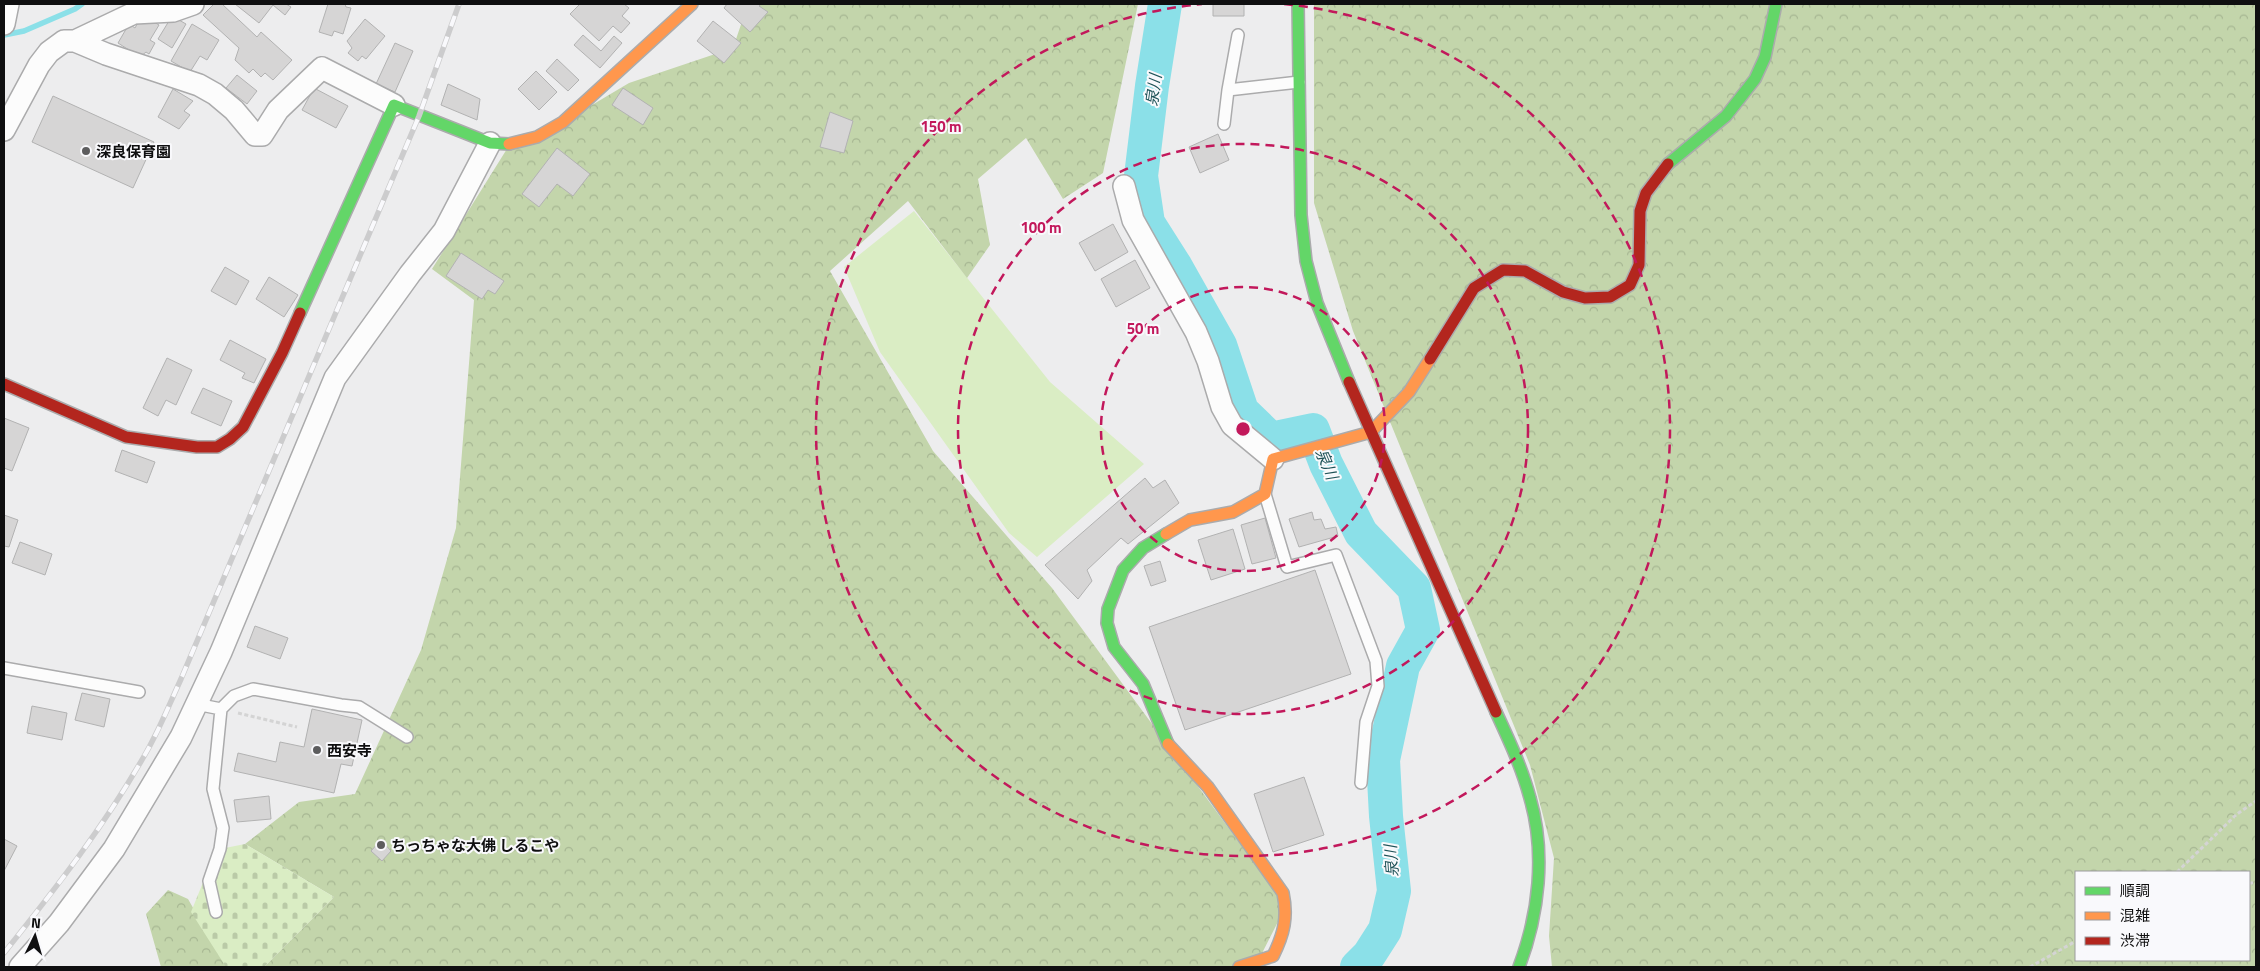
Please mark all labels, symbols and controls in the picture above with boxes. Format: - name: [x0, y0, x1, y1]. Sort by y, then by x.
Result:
- water label: 泉川: [1139, 71, 1167, 108]
- text: 150 m: [920, 115, 962, 138]
- place label: 深良保育園: [96, 140, 171, 163]
- marker: 深良保育園: [80, 145, 92, 157]
- text: 100 m: [1020, 216, 1062, 239]
- text: 50 m: [1127, 317, 1159, 340]
- centre of rings: [1234, 420, 1252, 438]
- water label: 泉川: [1310, 445, 1345, 485]
- place label: 西安寺: [327, 739, 372, 762]
- marker: 西安寺: [311, 744, 323, 756]
- place label: ちっちゃな大佛 しるこや: [391, 834, 559, 857]
- marker: ちっちゃな大佛 しるこや: [375, 839, 387, 851]
- water label: 泉川: [1378, 842, 1404, 878]
- legend: [2075, 871, 2250, 961]
- text: 順調: [2120, 879, 2150, 902]
- text: 混雑: [2120, 904, 2150, 927]
- north arrow: [10, 911, 60, 961]
- text: N: [30, 912, 42, 933]
- text: 渋滞: [2120, 929, 2150, 952]

